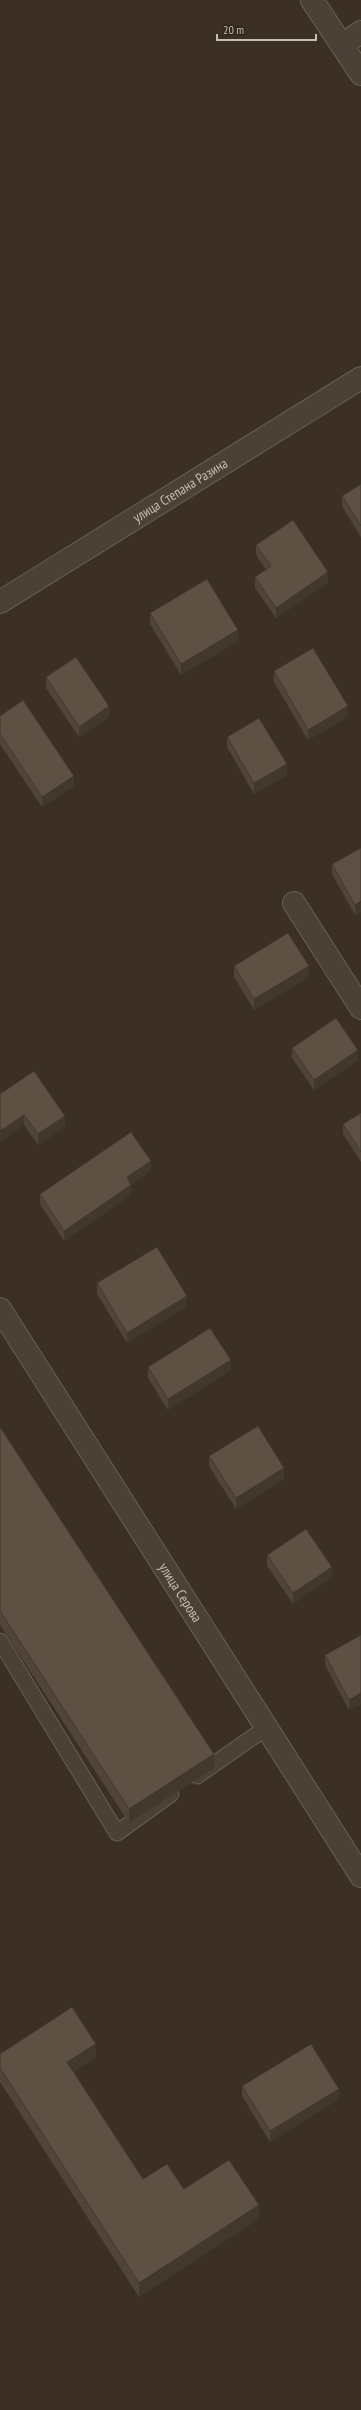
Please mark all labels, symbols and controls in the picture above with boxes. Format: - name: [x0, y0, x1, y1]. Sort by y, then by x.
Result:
- scale bar: [217, 16, 316, 42]
- text: 20 m: [223, 22, 244, 37]
- street label: улица Степана Разина: [129, 454, 231, 526]
- street label: улица Серова: [155, 1559, 206, 1626]

